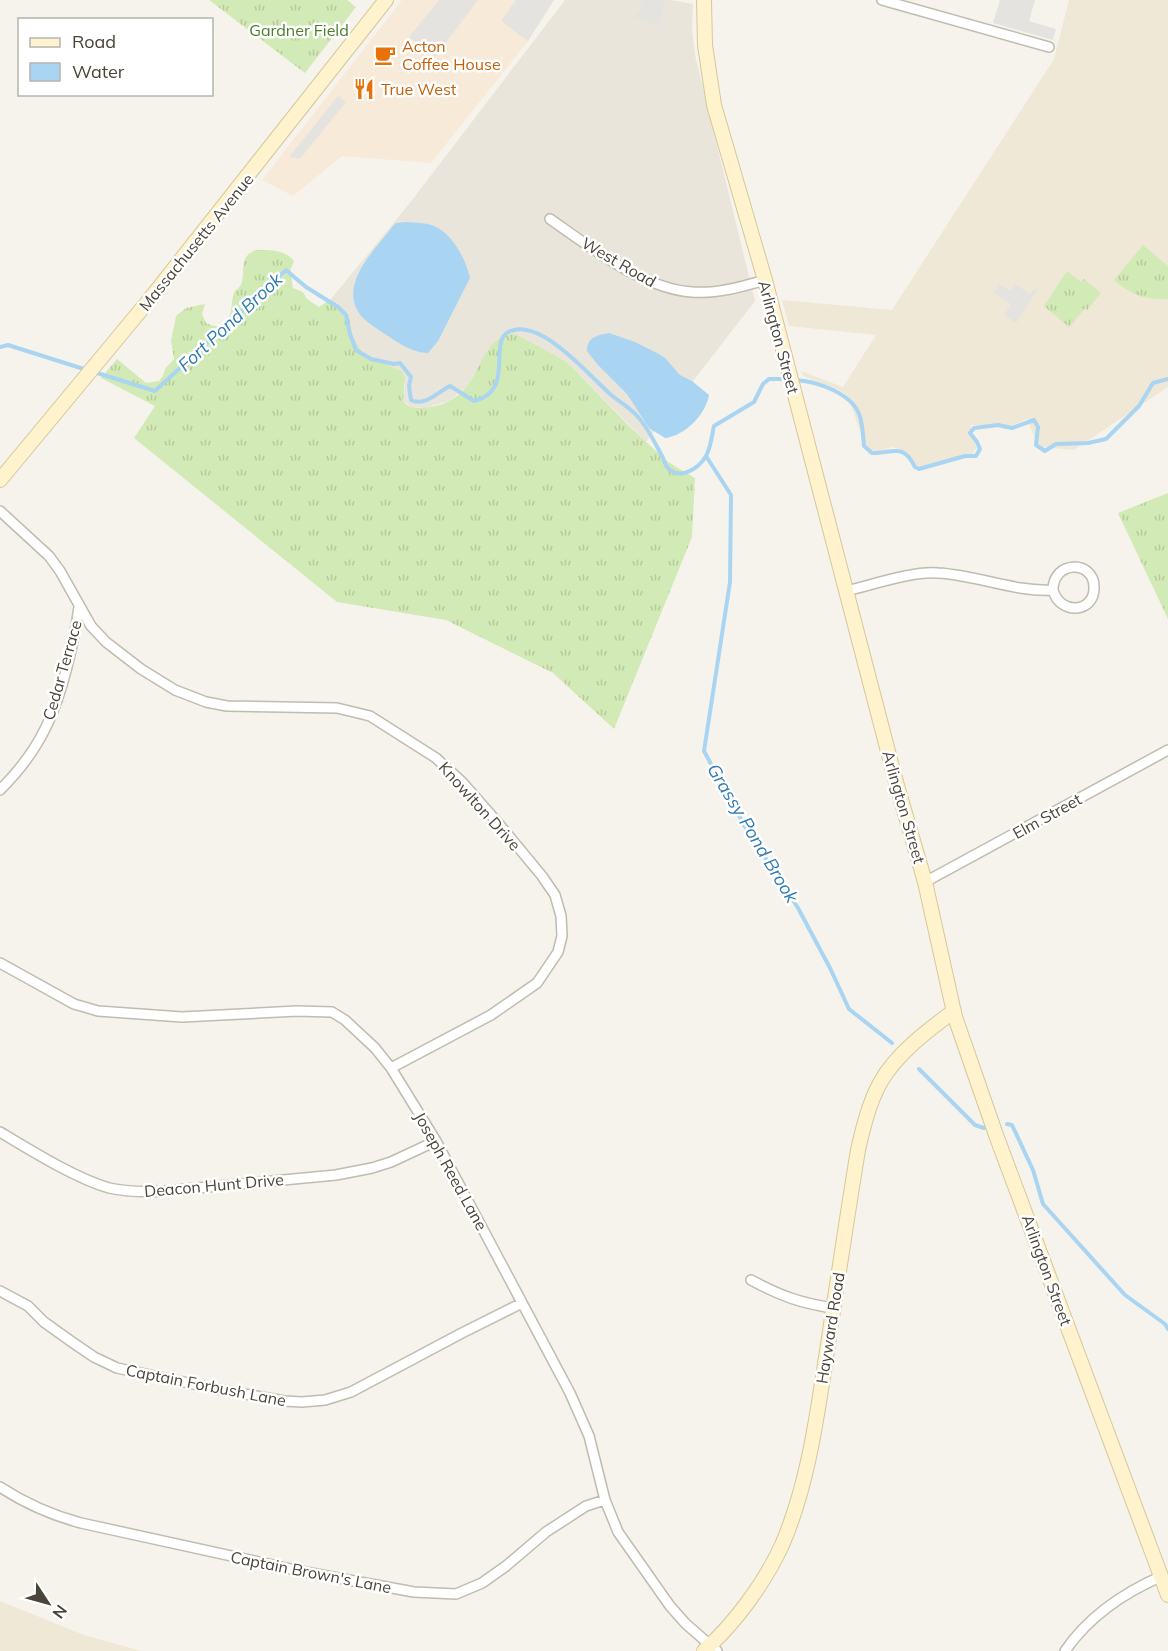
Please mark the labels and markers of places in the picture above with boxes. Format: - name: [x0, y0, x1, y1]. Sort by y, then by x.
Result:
- place label: Acton Coffee House: [402, 36, 501, 74]
- cafe icon: Acton Coffee House: [373, 43, 397, 67]
- restaurant icon: True West: [352, 77, 376, 101]
- place label: True West: [381, 79, 457, 99]

